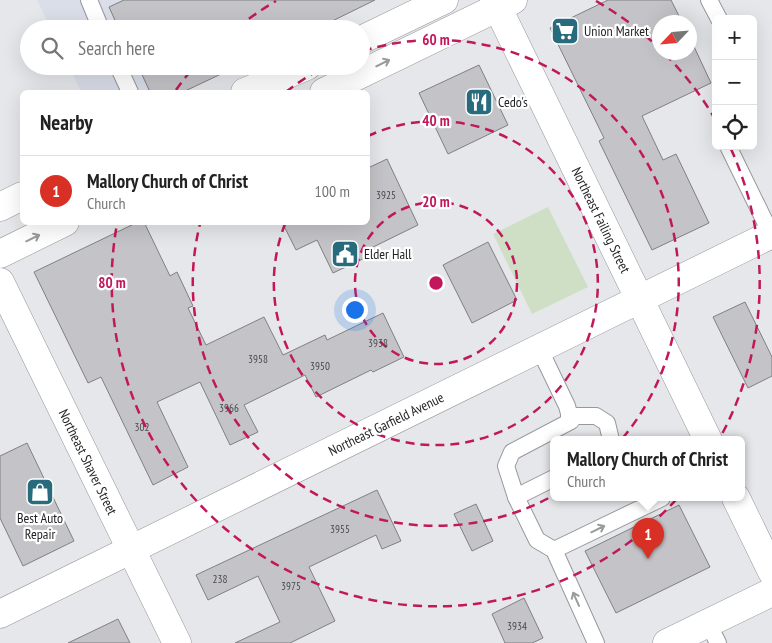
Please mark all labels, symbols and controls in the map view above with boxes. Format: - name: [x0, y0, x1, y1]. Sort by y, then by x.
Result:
- north arrow: [652, 15, 697, 60]
- map controls: [712, 15, 757, 150]
- button: +: [712, 15, 757, 60]
- supermarket icon: Union Market: [550, 16, 580, 46]
- search box: [20, 20, 370, 75]
- place label: Union Market: [584, 22, 649, 40]
- text: 60 m: [422, 30, 450, 49]
- icon: search: [38, 34, 66, 62]
- text: Search here: [78, 36, 155, 60]
- one-way arrow: [375, 57, 390, 67]
- button: −: [712, 60, 757, 105]
- restaurant icon: Cedo's: [464, 87, 494, 117]
- place label: Cedo's: [498, 93, 528, 111]
- button: locate: [712, 105, 757, 150]
- text: Nearby: [40, 109, 93, 136]
- text: 40 m: [422, 111, 450, 130]
- street label: Northeast Failing Street: [568, 164, 634, 276]
- text: Mallory Church of Christ: [87, 169, 248, 193]
- text: 1: [52, 181, 60, 201]
- text: 100 m: [315, 181, 350, 201]
- house number: 3925: [376, 188, 396, 202]
- text: 20 m: [422, 192, 450, 211]
- text: Church: [87, 193, 125, 213]
- one-way arrow: [25, 233, 40, 243]
- public building icon: Elder Hall: [330, 239, 360, 269]
- place label: Elder Hall: [364, 245, 412, 263]
- text: 80 m: [98, 273, 126, 292]
- centre of rings: [427, 274, 445, 292]
- your location: [342, 297, 368, 323]
- house number: 3938: [368, 336, 388, 350]
- house number: 3958: [248, 352, 268, 366]
- house number: 3950: [310, 359, 330, 373]
- street label: Northeast Garfield Avenue: [325, 388, 447, 460]
- house number: 3966: [219, 401, 239, 415]
- street label: Northeast Shaver Street: [55, 406, 121, 518]
- house number: 302: [135, 420, 149, 434]
- popup: [550, 436, 745, 501]
- text: Mallory Church of Christ: [567, 447, 728, 471]
- text: Church: [567, 471, 605, 491]
- shop icon: Best Auto Repair: [25, 477, 55, 507]
- place label: Best Auto Repair: [17, 509, 63, 543]
- pin: 1: [632, 518, 664, 559]
- house number: 3955: [330, 522, 350, 536]
- one-way arrow: [590, 524, 605, 533]
- house number: 238: [213, 572, 227, 586]
- house number: 3975: [281, 579, 301, 593]
- one-way arrow: [570, 592, 580, 607]
- house number: 3934: [507, 619, 527, 633]

